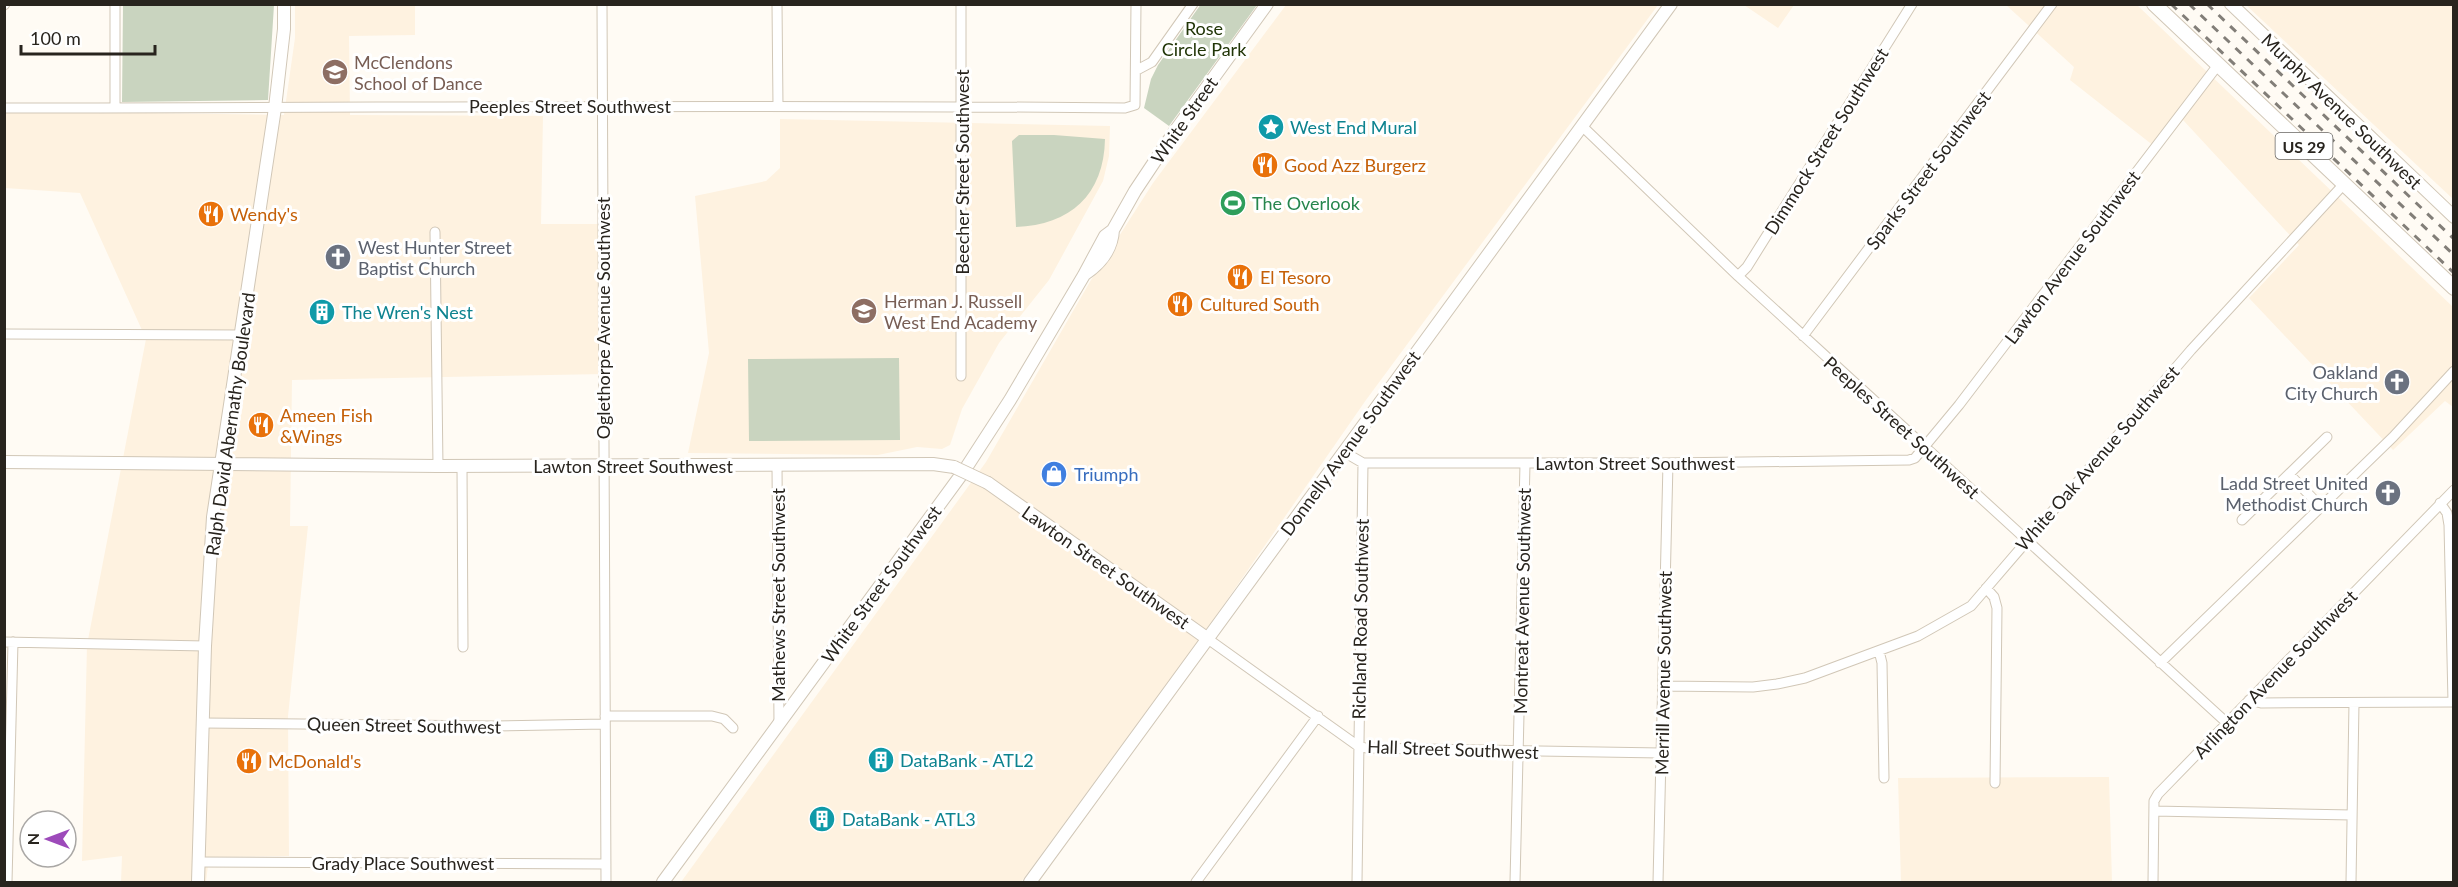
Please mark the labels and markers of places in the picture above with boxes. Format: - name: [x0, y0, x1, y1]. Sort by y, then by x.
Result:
- place label: McClendons School of Dance: [354, 51, 483, 94]
- school or university icon: McClendons School of Dance: [320, 57, 350, 87]
- place icon: West End Mural: [1256, 112, 1286, 142]
- place label: West End Mural: [1290, 116, 1417, 138]
- restaurant icon: Good Azz Burgerz: [1250, 150, 1280, 180]
- place label: Good Azz Burgerz: [1284, 154, 1426, 176]
- sports icon: The Overlook: [1218, 188, 1248, 218]
- place label: The Overlook: [1252, 192, 1361, 214]
- restaurant icon: Wendy's: [196, 199, 226, 229]
- place label: Wendy's: [230, 203, 298, 225]
- place label: West Hunter Street Baptist Church: [358, 236, 512, 279]
- church icon: West Hunter Street Baptist Church: [323, 242, 353, 272]
- restaurant icon: El Tesoro: [1225, 262, 1255, 292]
- place label: El Tesoro: [1260, 266, 1331, 288]
- restaurant icon: Cultured South: [1165, 289, 1195, 319]
- place label: Herman J. Russell West End Academy: [884, 290, 1038, 333]
- place label: Cultured South: [1200, 293, 1319, 315]
- school or university icon: Herman J. Russell West End Academy: [849, 296, 879, 326]
- building icon: The Wren's Nest: [307, 297, 337, 327]
- place label: The Wren's Nest: [342, 301, 473, 323]
- place label: Oakland City Church: [2285, 361, 2378, 404]
- church icon: Oakland City Church: [2382, 367, 2412, 397]
- place label: Ameen Fish &Wings: [280, 404, 373, 447]
- restaurant icon: Ameen Fish &Wings: [246, 410, 276, 440]
- shop icon: Triumph: [1039, 459, 1069, 489]
- place label: Triumph: [1074, 463, 1139, 485]
- place label: Ladd Street United Methodist Church: [2220, 472, 2368, 515]
- church icon: Ladd Street United Methodist Church: [2373, 478, 2403, 508]
- building icon: DataBank - ATL2: [866, 745, 896, 775]
- restaurant icon: McDonald's: [234, 746, 264, 776]
- place label: DataBank - ATL2: [900, 749, 1034, 771]
- place label: McDonald's: [268, 750, 362, 772]
- building icon: DataBank - ATL3: [807, 804, 837, 834]
- place label: DataBank - ATL3: [842, 808, 976, 830]

